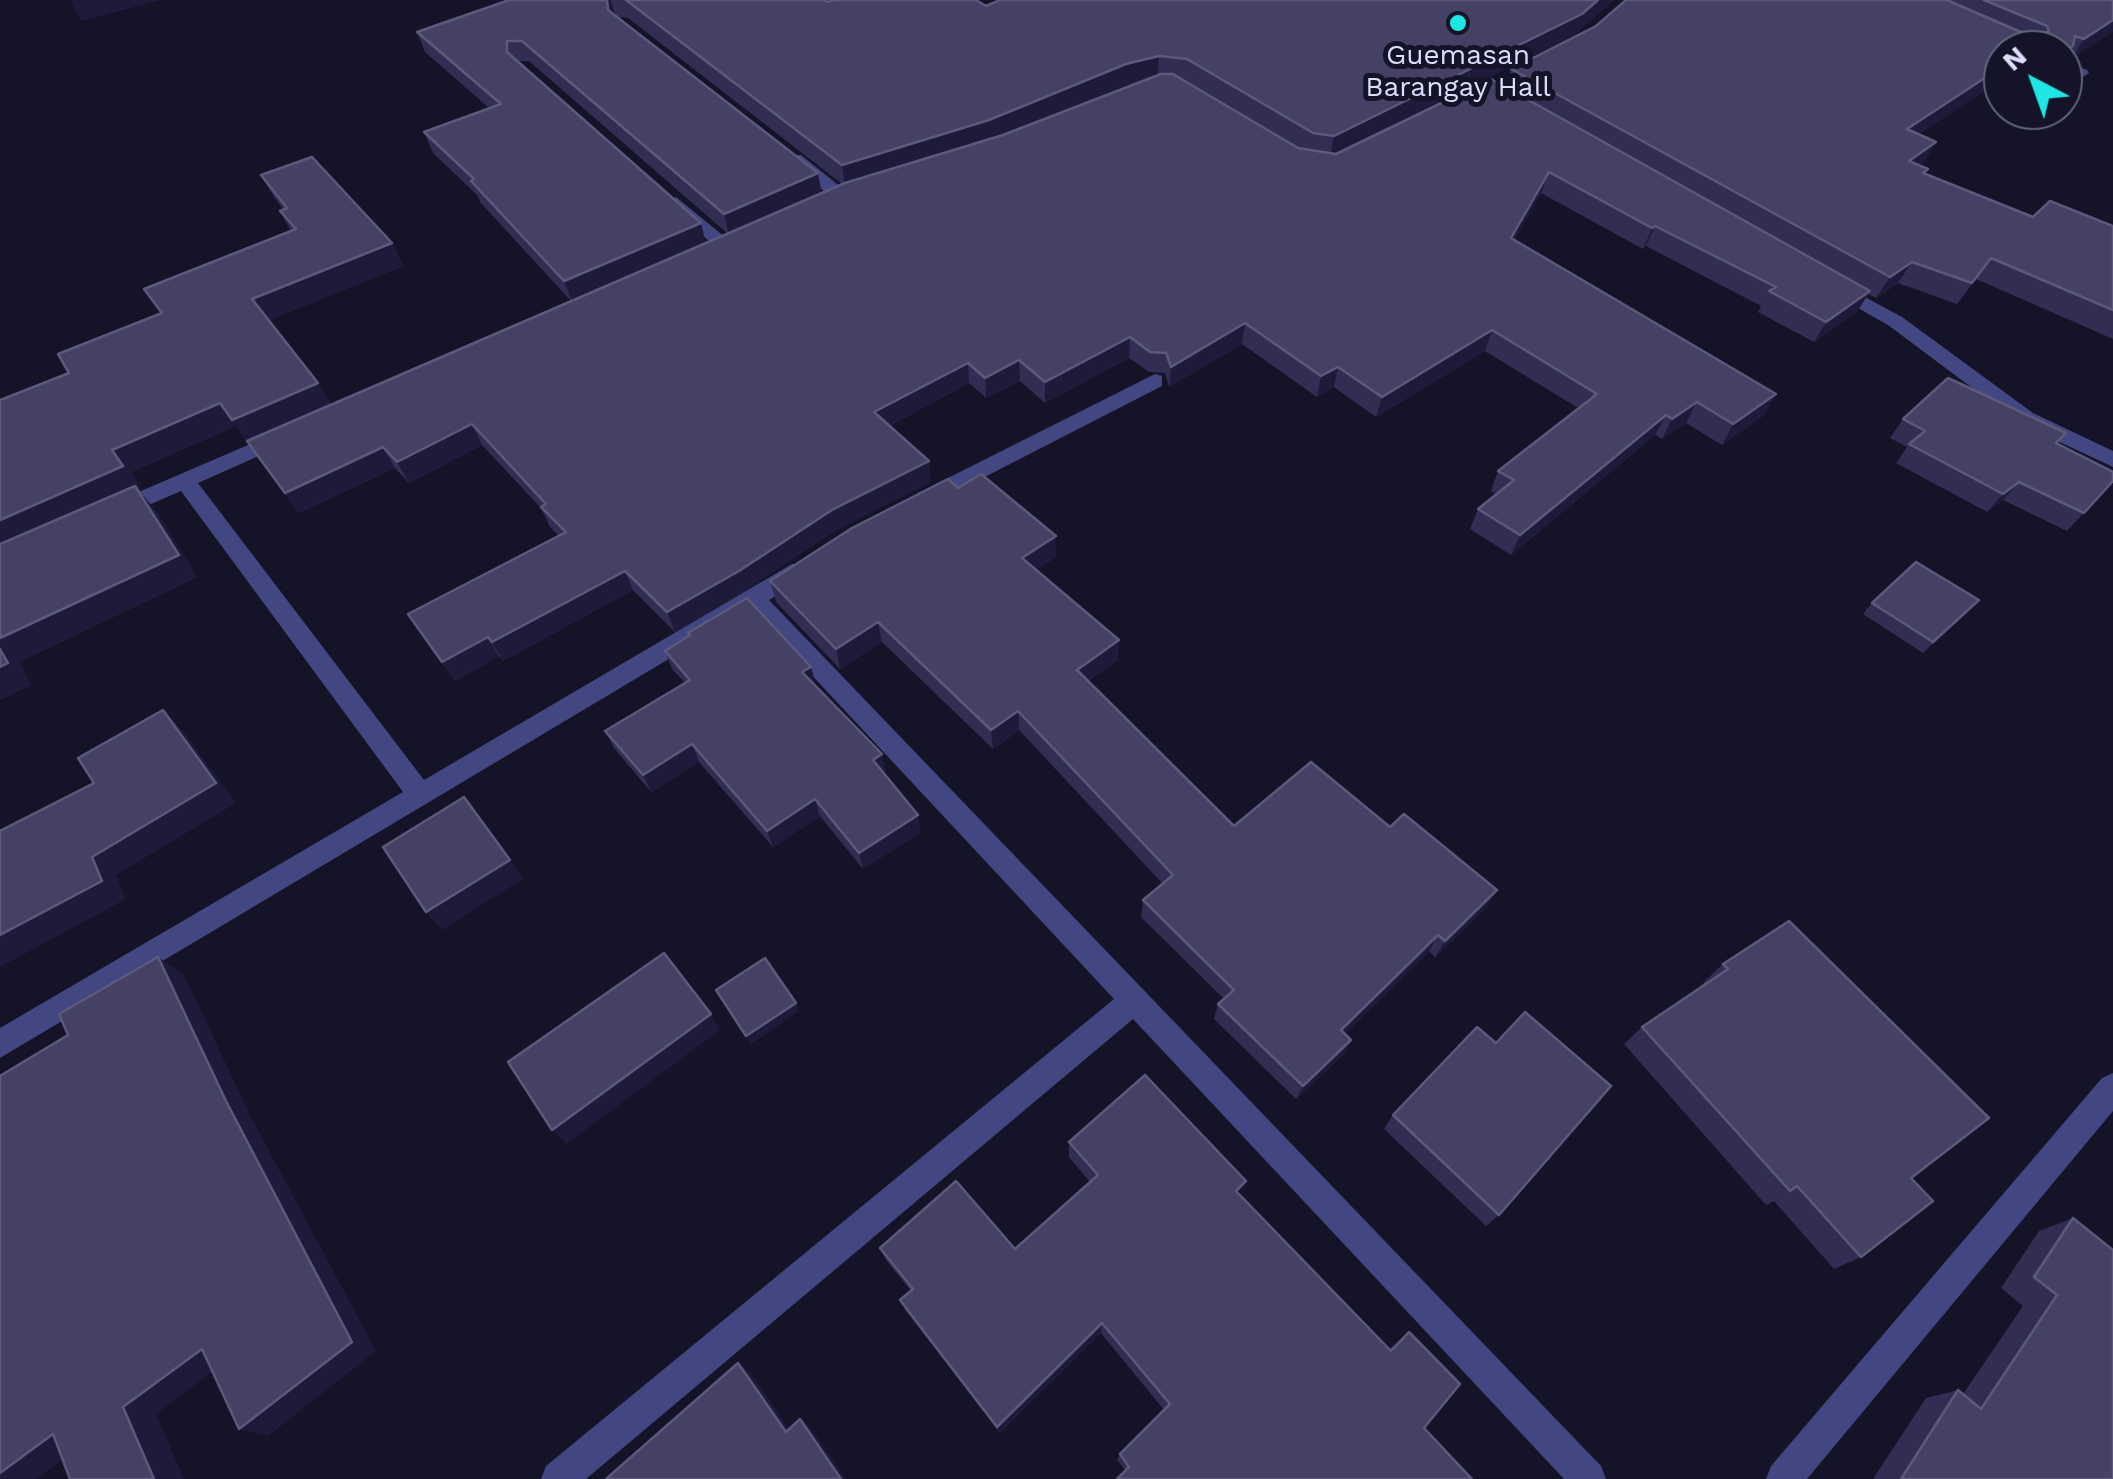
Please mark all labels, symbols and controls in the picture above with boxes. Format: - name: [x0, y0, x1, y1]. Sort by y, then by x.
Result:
- marker: Guemasan Barangay Hall: [1447, 12, 1469, 34]
- north arrow: [1983, 30, 2083, 130]
- place label: Guemasan Barangay Hall: [1365, 39, 1551, 105]
- text: N: [1996, 39, 2033, 78]

